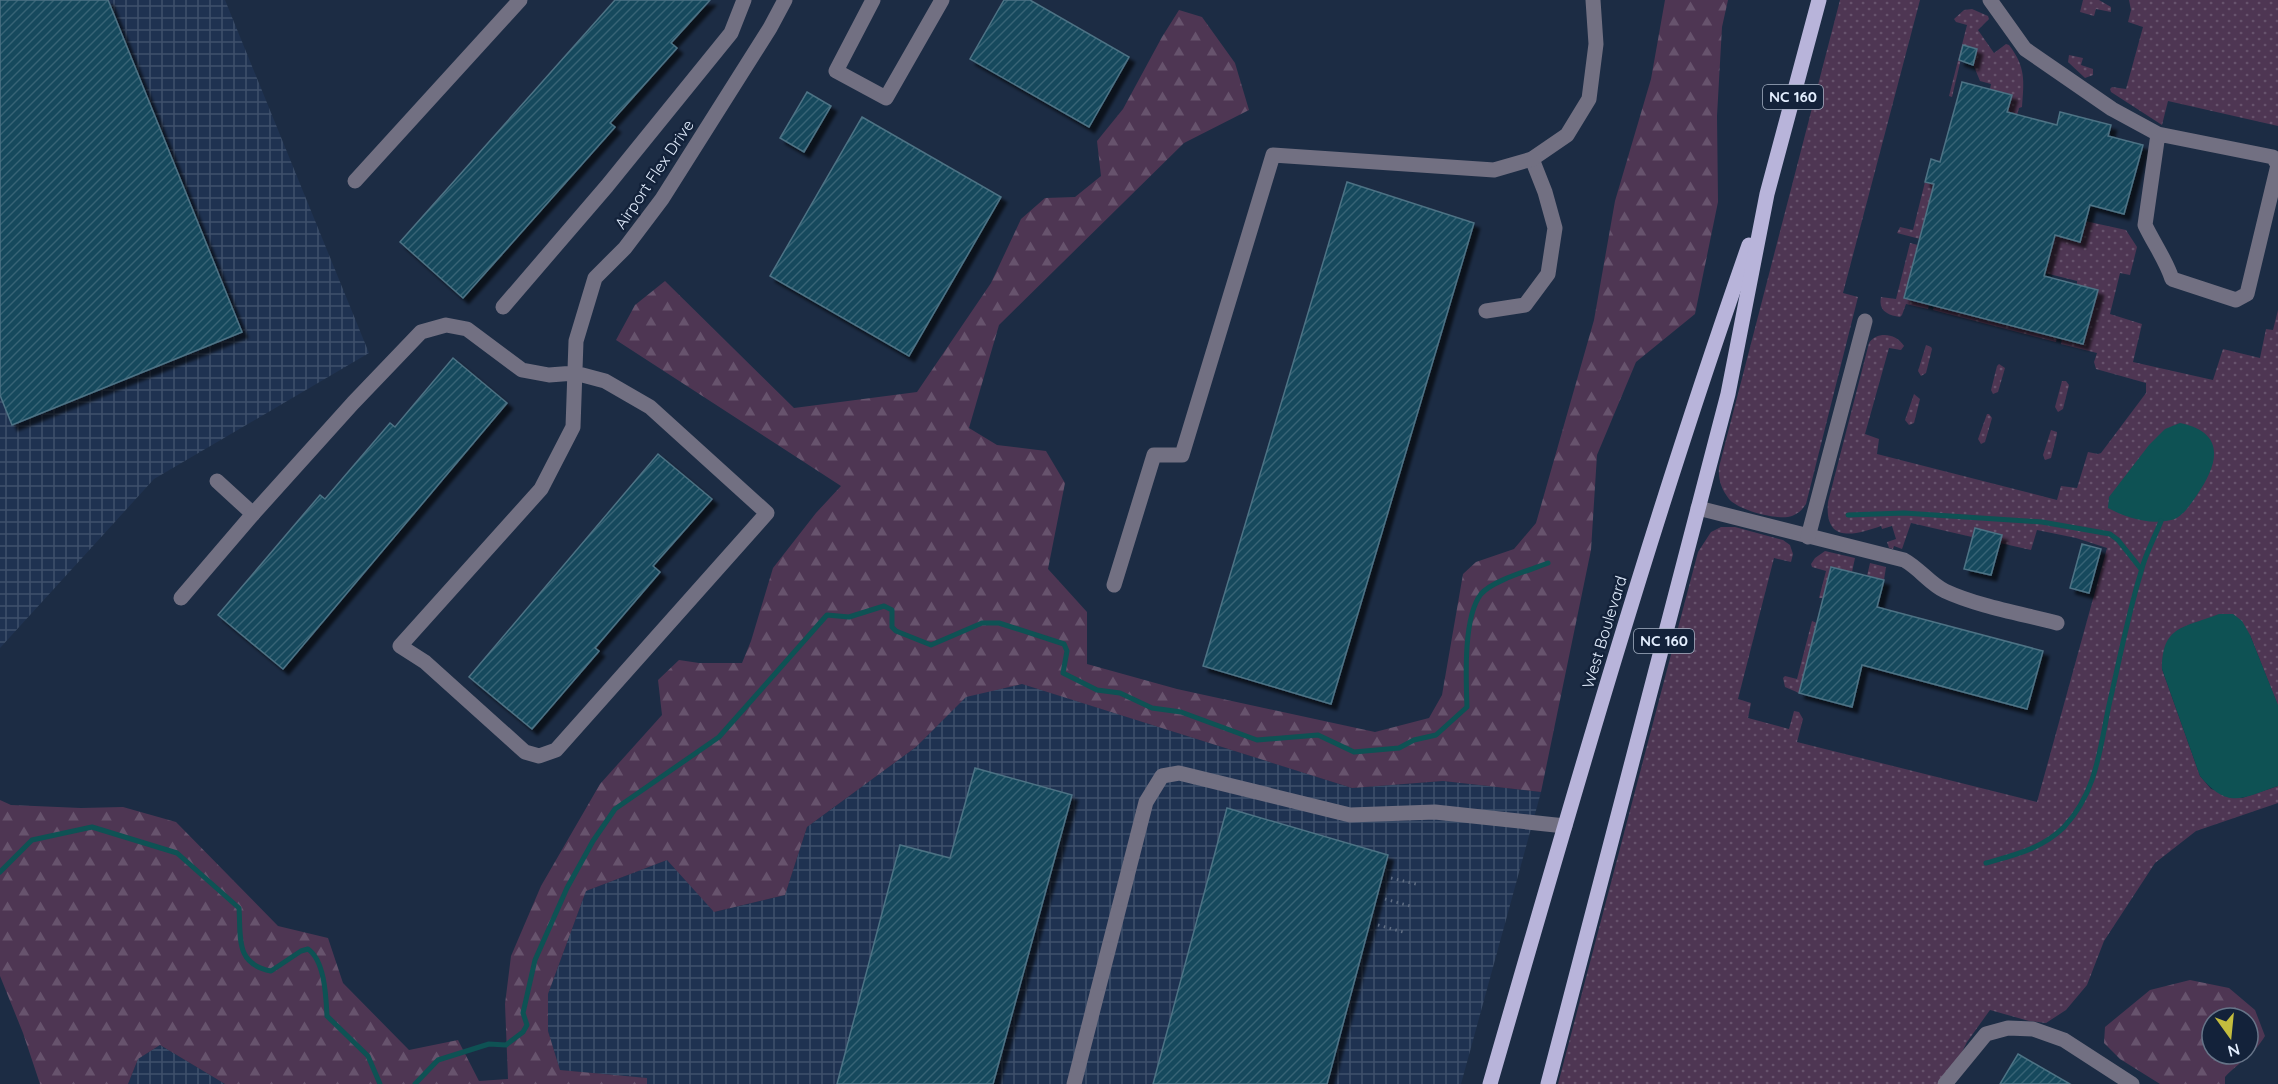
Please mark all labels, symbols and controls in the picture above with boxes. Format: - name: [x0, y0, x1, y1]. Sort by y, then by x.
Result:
- road number: NC 160: [1763, 85, 1823, 109]
- street label: Airport Flex Drive: [610, 116, 698, 232]
- street label: West Boulevard: [1577, 573, 1631, 691]
- road number: NC 160: [1634, 629, 1694, 653]
- north arrow: [2200, 1006, 2260, 1066]
- text: N: [2226, 1039, 2242, 1062]

